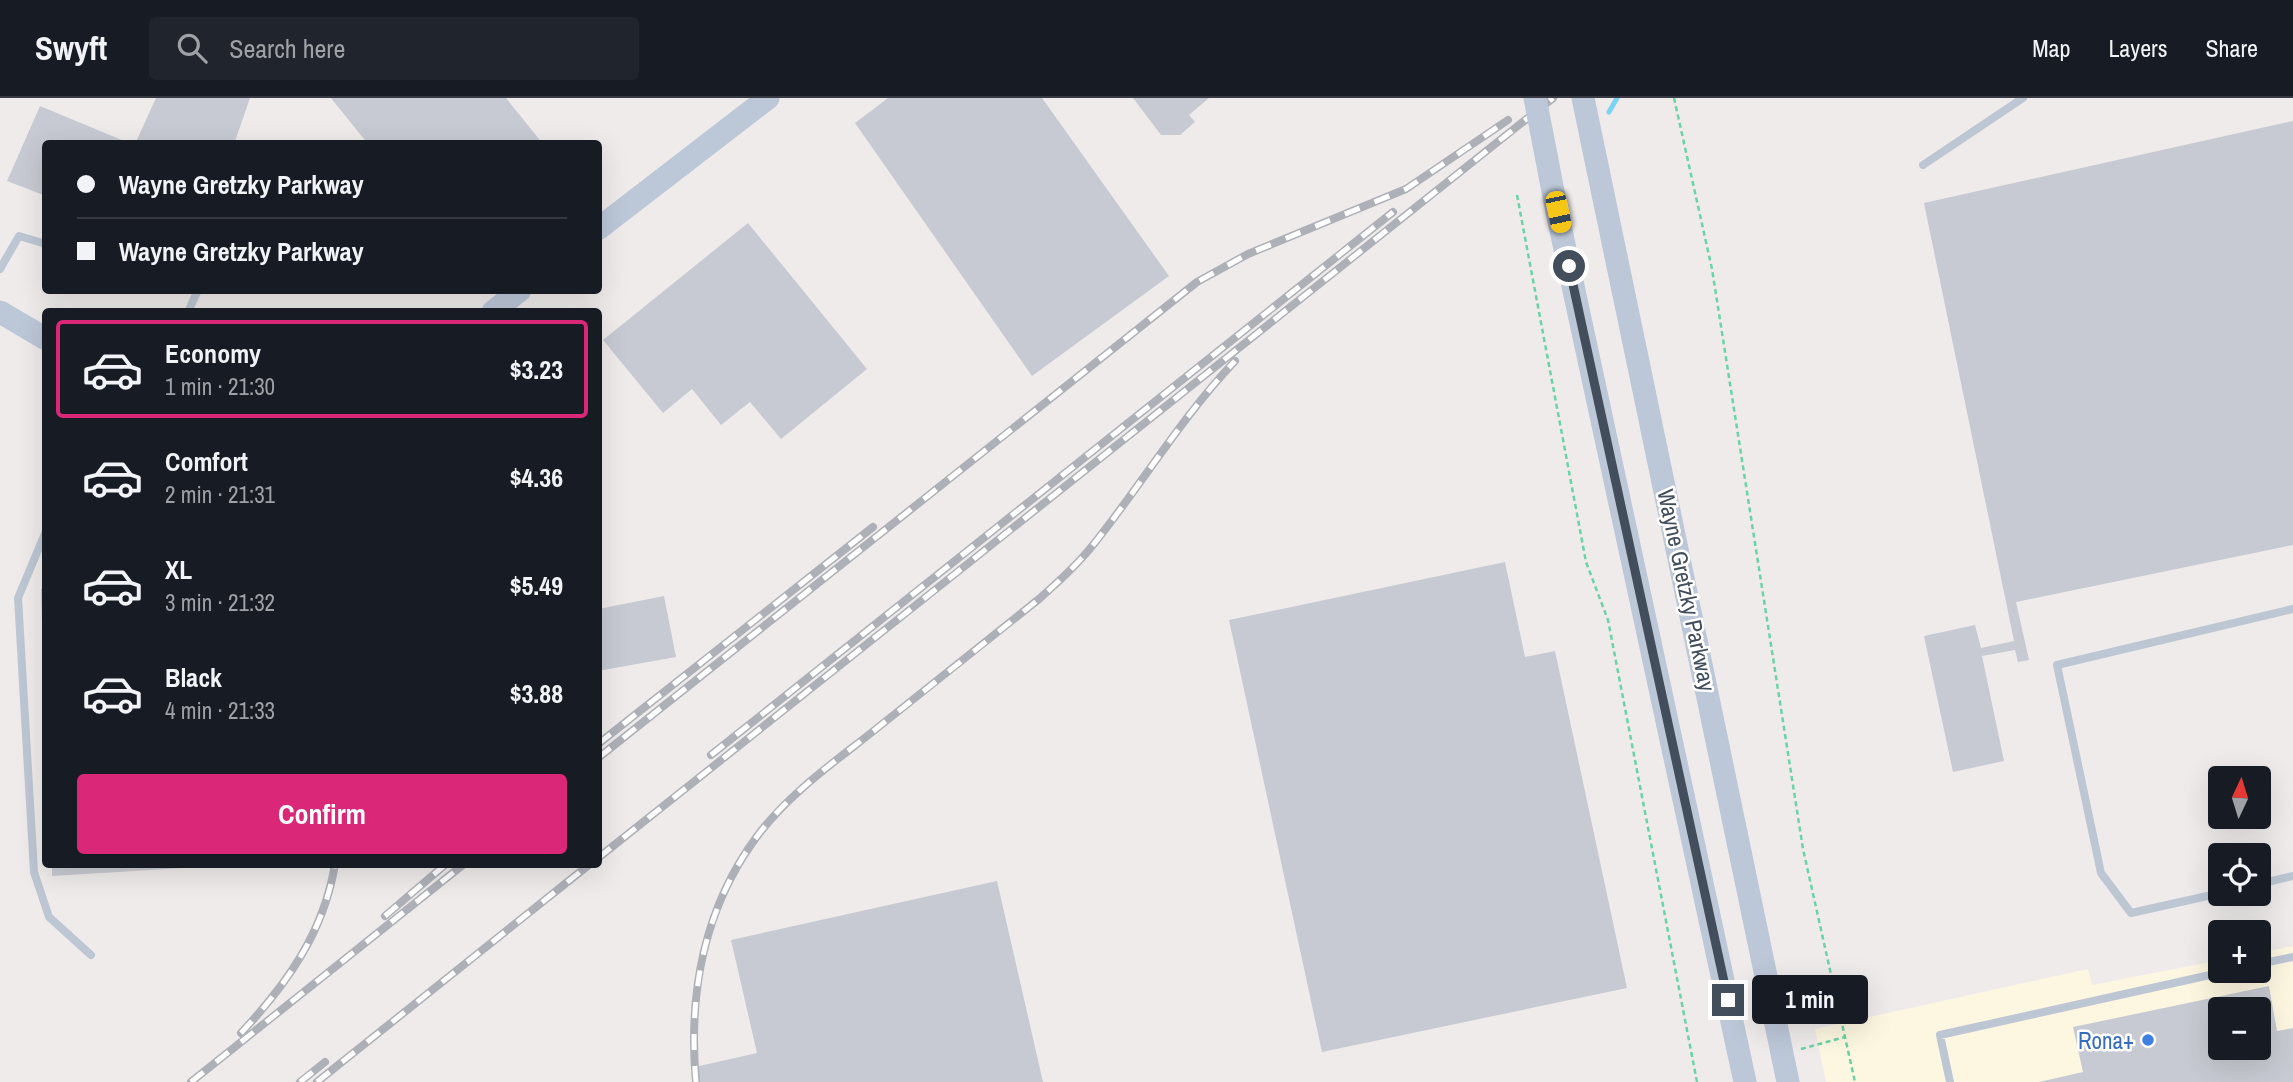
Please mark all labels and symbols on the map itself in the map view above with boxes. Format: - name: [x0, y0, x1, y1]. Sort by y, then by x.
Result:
- car: [1544, 189, 1573, 235]
- route start: [1553, 250, 1585, 282]
- street label: Wayne Gretzky Parkway: [1650, 486, 1724, 694]
- north arrow: [2208, 766, 2272, 830]
- callout: 1 min: [1752, 976, 1868, 1024]
- route end: [1712, 984, 1744, 1016]
- place label: Rona+: [2078, 1025, 2134, 1056]
- marker: Rona+: [2140, 1032, 2156, 1048]

